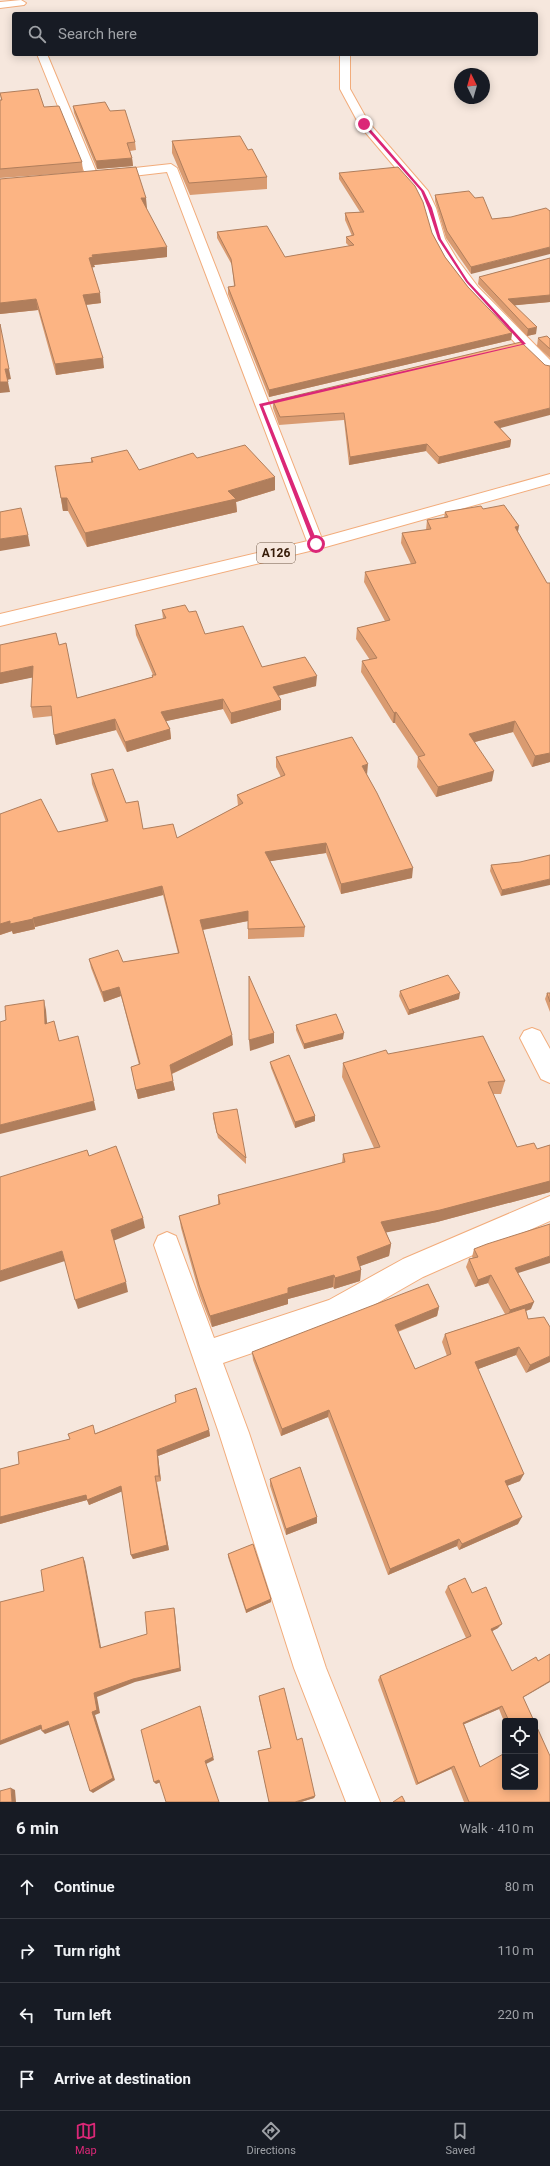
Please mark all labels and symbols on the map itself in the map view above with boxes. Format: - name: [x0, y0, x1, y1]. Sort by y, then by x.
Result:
- north arrow: [454, 68, 490, 104]
- route end: [355, 115, 373, 133]
- route start: [307, 535, 325, 553]
- road number: A126: [257, 543, 295, 563]

